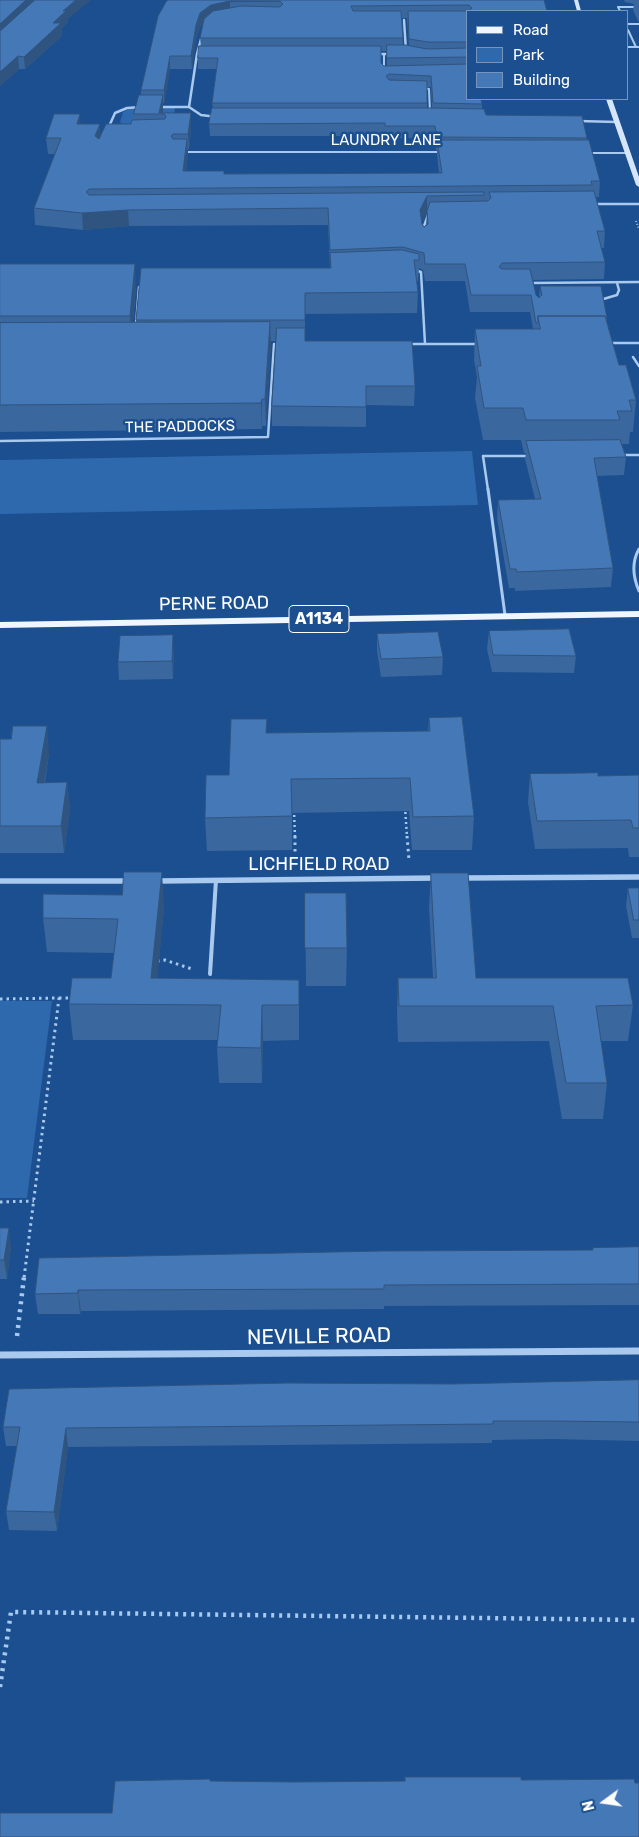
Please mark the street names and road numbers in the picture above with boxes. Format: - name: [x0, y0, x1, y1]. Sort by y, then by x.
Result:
- street label: LAUNDRY LANE: [331, 132, 441, 150]
- street label: THE PADDOCKS: [125, 417, 235, 437]
- street label: PERNE ROAD: [159, 592, 269, 616]
- road number: A1134: [289, 606, 349, 632]
- street label: LICHFIELD ROAD: [248, 854, 390, 876]
- street label: NEVILLE ROAD: [247, 1323, 391, 1351]

